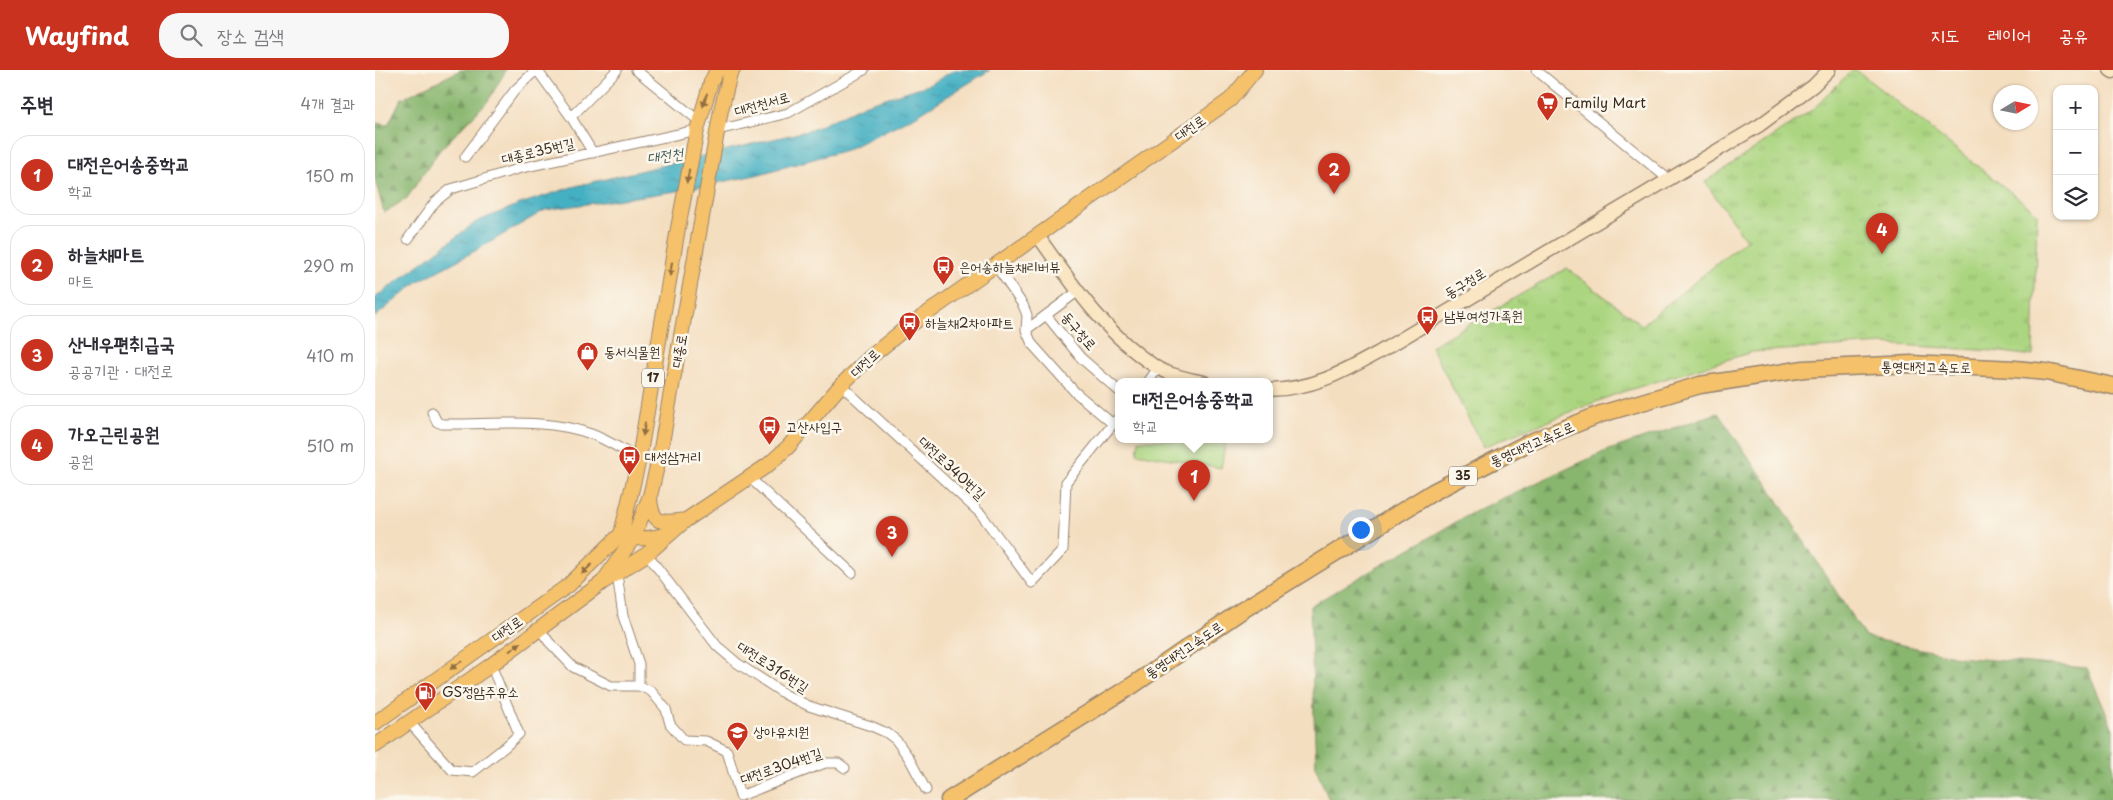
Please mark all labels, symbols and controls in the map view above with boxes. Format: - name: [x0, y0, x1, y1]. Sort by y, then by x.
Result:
- search box: [159, 13, 509, 58]
- text: Wayfind: [25, 17, 129, 53]
- icon: search: [177, 21, 205, 49]
- text: 장소 검색: [217, 21, 284, 49]
- text: 지도: [1931, 21, 1960, 48]
- text: 레이어: [1988, 21, 2031, 48]
- text: 공유: [2059, 21, 2088, 48]
- north arrow: [1993, 85, 2038, 130]
- map controls: [2053, 85, 2098, 220]
- button: +: [2053, 85, 2098, 130]
- street label: 대전천서로: [732, 86, 792, 121]
- text: 주변: [20, 87, 54, 119]
- text: 4개 결과: [301, 91, 355, 115]
- supermarket icon: Family Mart: [1536, 91, 1560, 122]
- one-way arrow: [701, 92, 709, 107]
- place label: Family Mart: [1564, 92, 1646, 113]
- street label: 대전로: [1170, 109, 1210, 146]
- button: −: [2053, 130, 2098, 175]
- street label: 대종로35번길: [499, 132, 577, 169]
- water label: 대전천: [645, 140, 686, 168]
- text: 대전은어송중학교: [68, 149, 190, 177]
- pin: 2: [1318, 153, 1350, 194]
- text: 1: [33, 163, 41, 187]
- text: 150 m: [306, 163, 354, 187]
- one-way arrow: [684, 168, 692, 184]
- button: layers: [2053, 175, 2098, 220]
- text: 학교: [68, 178, 94, 202]
- pin: 4: [1866, 213, 1898, 254]
- text: 하늘채마트: [68, 239, 144, 267]
- text: 2: [31, 253, 43, 277]
- text: 290 m: [303, 253, 354, 277]
- bus stop icon: 은어송하늘채리버뷰: [931, 255, 955, 286]
- place label: 은어송하늘채리버뷰: [959, 256, 1060, 277]
- one-way arrow: [666, 261, 674, 277]
- street label: 동구청로: [1440, 262, 1489, 303]
- text: 마트: [68, 268, 94, 292]
- bus stop icon: 남부여성가족원: [1416, 304, 1440, 335]
- place label: 남부여성가족원: [1444, 305, 1523, 326]
- street label: 동구청로: [1057, 307, 1102, 355]
- bus stop icon: 하늘채2차아파트: [897, 311, 921, 342]
- place label: 하늘채2차아파트: [925, 312, 1014, 333]
- text: 산내우편취급국: [68, 329, 175, 357]
- street label: 대종로: [665, 332, 692, 369]
- shop icon: 동서식물원: [576, 340, 600, 371]
- place label: 동서식물원: [604, 341, 660, 362]
- text: 3: [32, 343, 42, 367]
- text: 410 m: [306, 343, 354, 367]
- street label: 대전로: [845, 343, 884, 382]
- street label: 통영대전고속도로: [1881, 355, 1971, 378]
- text: 공공기관 · 대전로: [68, 358, 173, 382]
- road number: 17: [642, 368, 664, 388]
- popup: [1115, 378, 1273, 443]
- text: 대전은어송중학교: [1133, 384, 1255, 412]
- text: 학교: [1133, 413, 1159, 437]
- bus stop icon: 고산사입구: [758, 415, 782, 446]
- place label: 고산사입구: [786, 416, 842, 437]
- street label: 통영대전고속도로: [1486, 416, 1577, 471]
- text: 가오근린공원: [68, 419, 160, 447]
- one-way arrow: [640, 422, 648, 438]
- street label: 대전로340번길: [914, 431, 991, 505]
- text: 4: [32, 433, 42, 457]
- text: 510 m: [306, 433, 354, 457]
- bus stop icon: 대성삼거리: [617, 445, 641, 476]
- place label: 대성삼거리: [645, 446, 701, 467]
- text: 공원: [68, 448, 94, 472]
- pin: 1: [1178, 460, 1210, 501]
- road number: 35: [1449, 466, 1477, 486]
- pin: 3: [876, 516, 908, 557]
- your location: [1348, 517, 1374, 543]
- one-way arrow: [581, 563, 593, 575]
- street label: 대전로: [487, 610, 527, 647]
- street label: 통영대전고속도로: [1140, 616, 1227, 683]
- street label: 대전로316번길: [733, 636, 814, 698]
- one-way arrow: [508, 642, 522, 652]
- one-way arrow: [449, 660, 463, 670]
- fuel station icon: GS정암주유소: [414, 680, 438, 711]
- place label: GS정암주유소: [442, 681, 519, 702]
- school or university icon: 상아유치원: [725, 720, 749, 751]
- place label: 상아유치원: [753, 721, 809, 742]
- street label: 대전로304번길: [737, 742, 825, 789]

